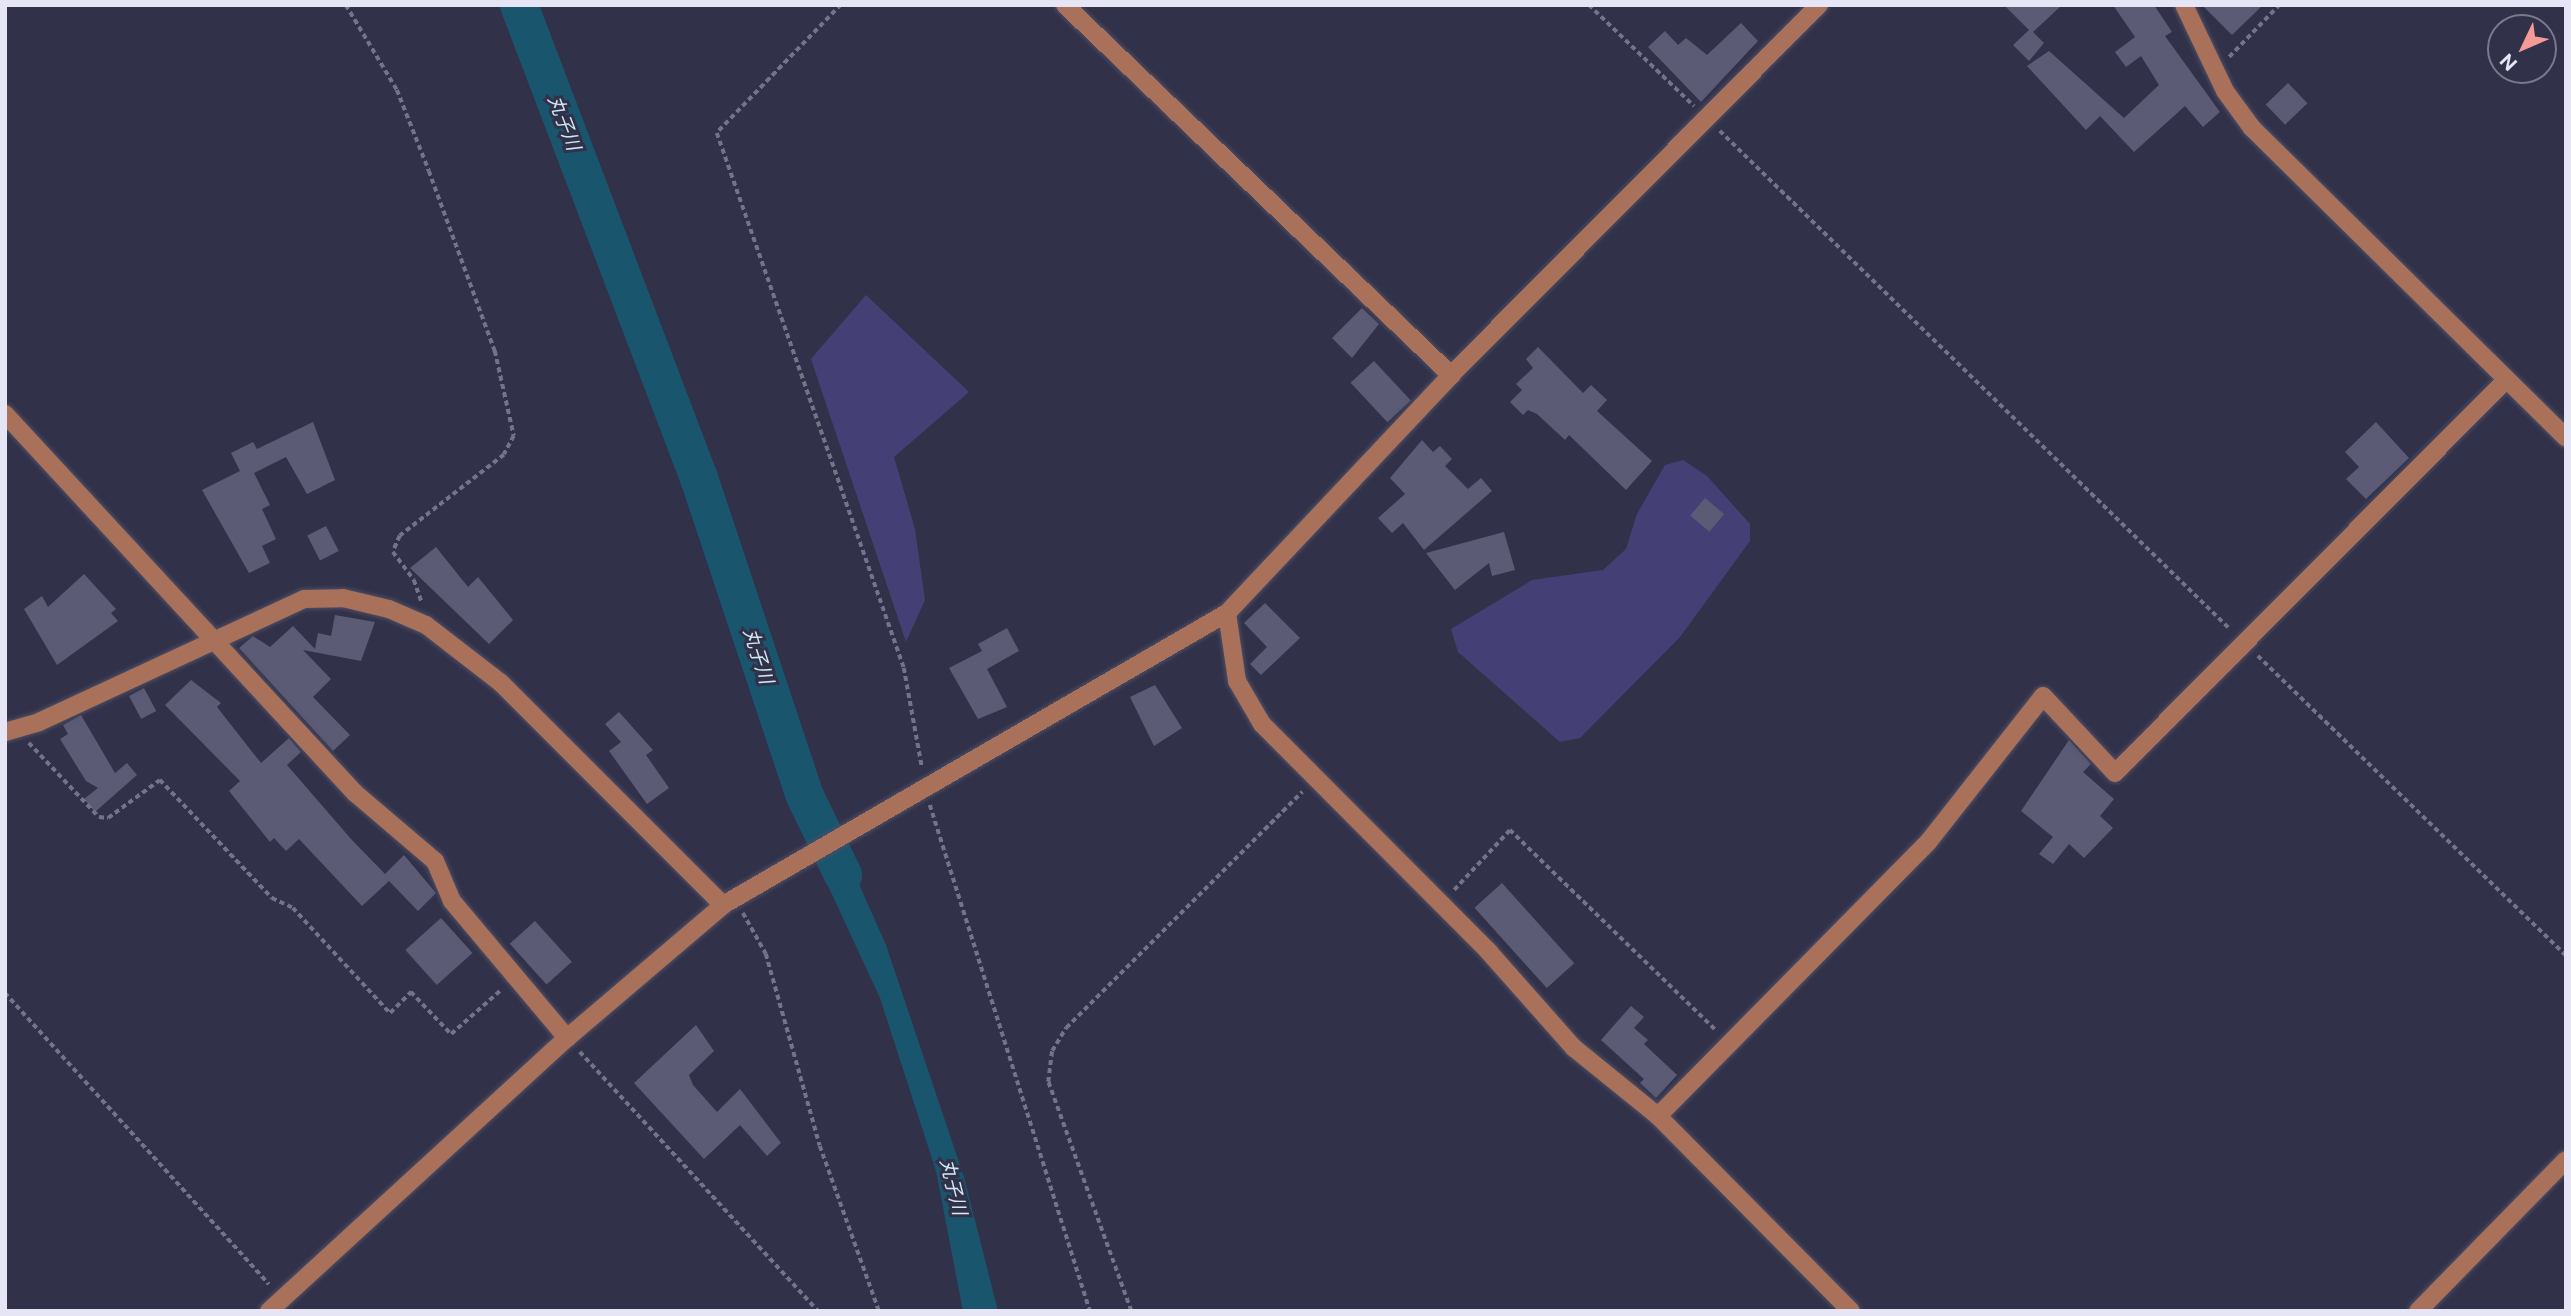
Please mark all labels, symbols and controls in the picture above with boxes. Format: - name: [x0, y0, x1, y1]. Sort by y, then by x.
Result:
- north arrow: [2487, 14, 2557, 84]
- text: N: [2495, 49, 2521, 75]
- water label: 丸子川: [543, 92, 585, 154]
- water label: 丸子川: [738, 625, 778, 687]
- water label: 丸子川: [935, 1157, 971, 1217]

